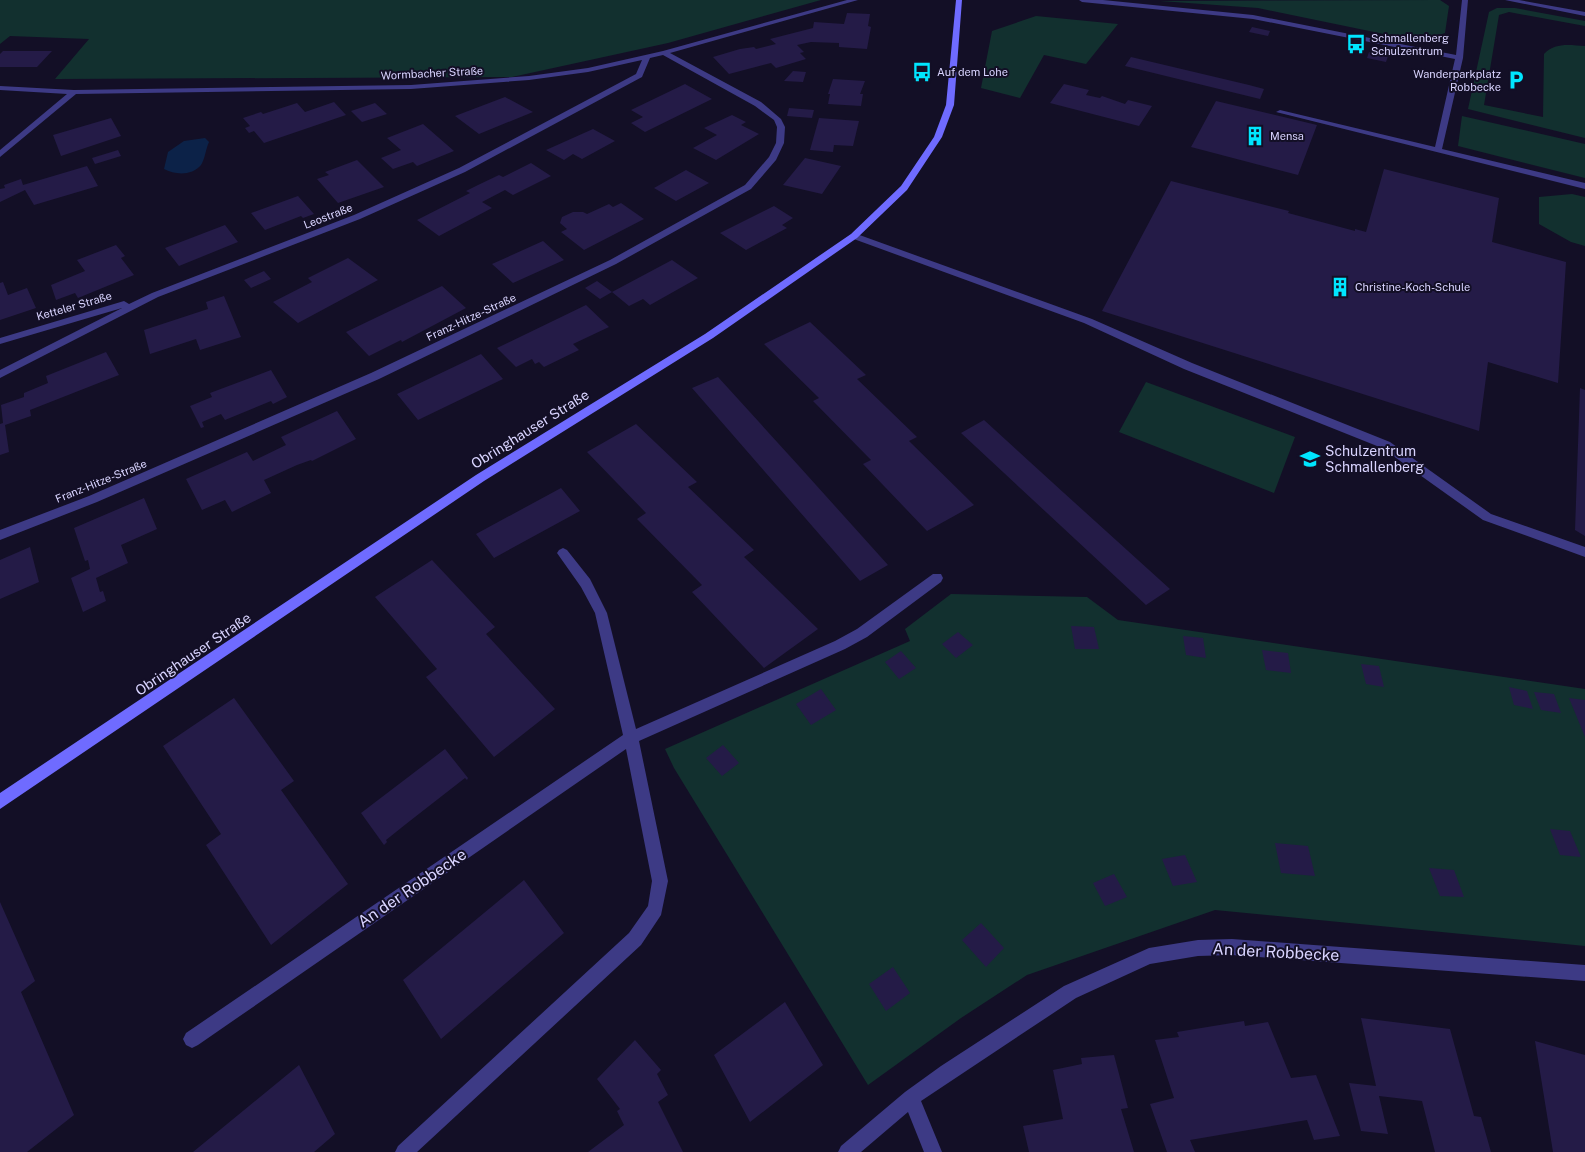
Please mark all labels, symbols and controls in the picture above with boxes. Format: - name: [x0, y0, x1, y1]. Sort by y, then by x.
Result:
- place label: Schmallenberg Schulzentrum: [1371, 32, 1449, 57]
- bus stop icon: Schmallenberg Schulzentrum: [1345, 33, 1367, 55]
- bus stop icon: Auf dem Lohe: [911, 61, 933, 83]
- street label: Wormbacher Straße: [381, 64, 483, 82]
- place label: Auf dem Lohe: [937, 66, 1008, 78]
- place label: Wanderparkplatz Robbecke: [1413, 68, 1501, 93]
- parking icon: Wanderparkplatz Robbecke: [1505, 69, 1527, 91]
- building icon: Mensa: [1244, 125, 1266, 147]
- place label: Mensa: [1270, 130, 1304, 142]
- street label: Leostraße: [302, 201, 354, 231]
- building icon: Christine-Koch-Schule: [1329, 276, 1351, 298]
- place label: Christine-Koch-Schule: [1355, 281, 1470, 293]
- street label: Ketteler Straße: [35, 290, 113, 322]
- street label: Franz-Hitze-Straße: [424, 291, 518, 343]
- street label: Obringhauser Straße: [468, 386, 592, 472]
- place label: Schulzentrum Schmallenberg: [1325, 443, 1424, 475]
- school or university icon: Schulzentrum Schmallenberg: [1299, 448, 1321, 470]
- street label: Franz-Hitze-Straße: [54, 457, 148, 505]
- street label: Obringhauser Straße: [132, 609, 254, 699]
- street label: An der Robbecke: [354, 845, 470, 931]
- street label: An der Robbecke: [1212, 939, 1340, 965]

